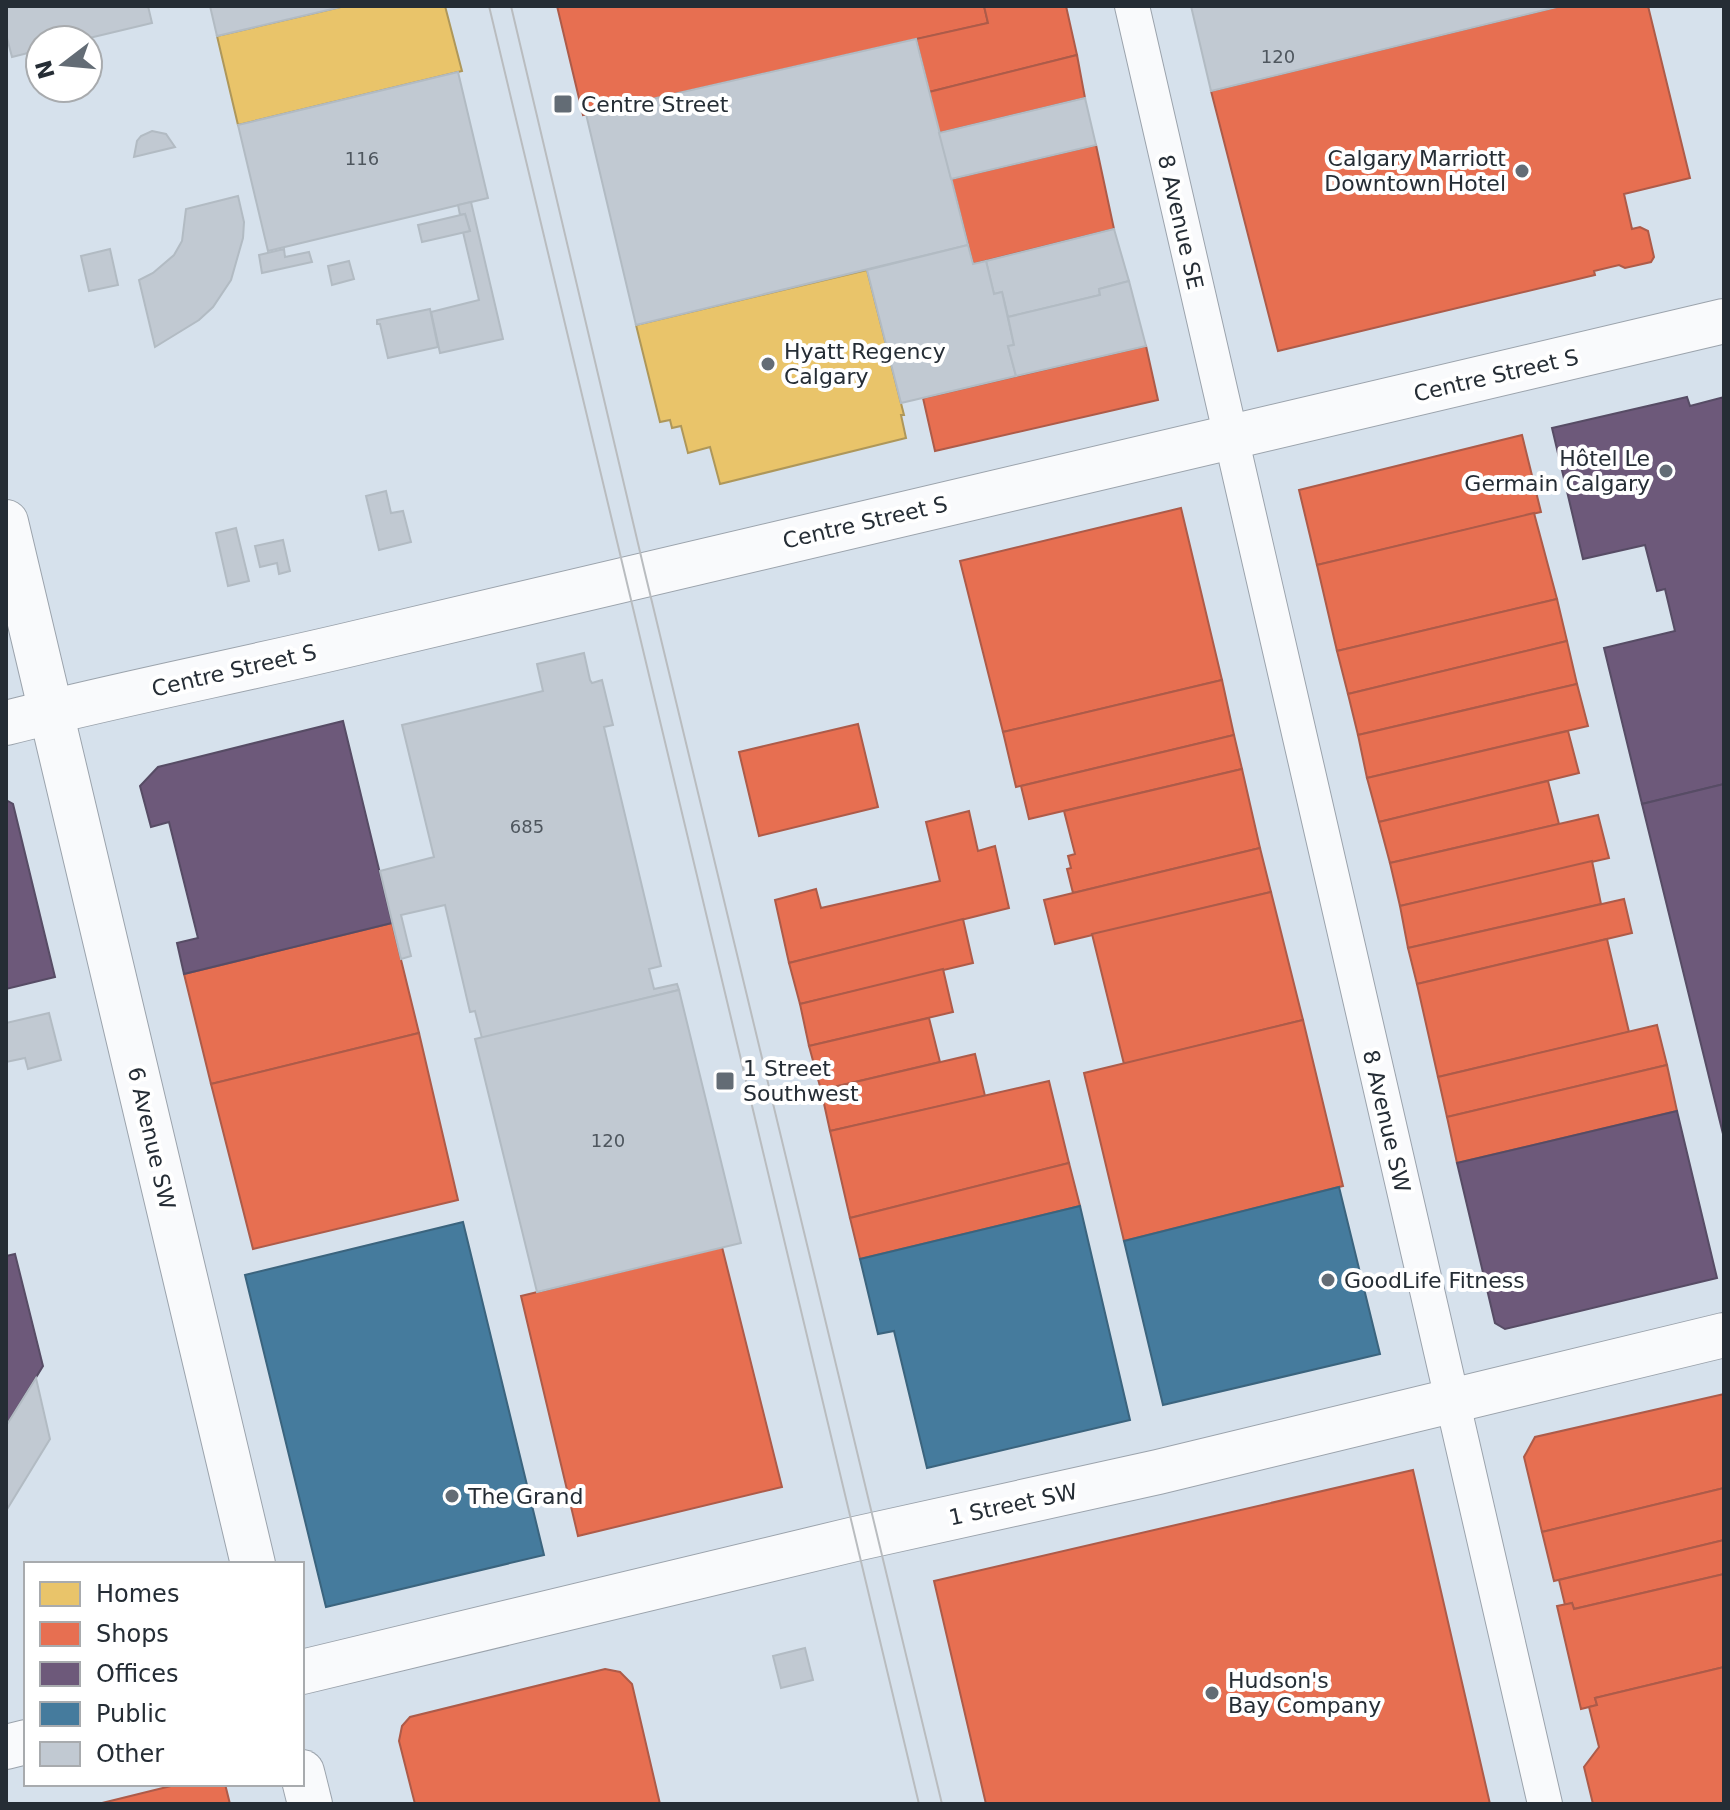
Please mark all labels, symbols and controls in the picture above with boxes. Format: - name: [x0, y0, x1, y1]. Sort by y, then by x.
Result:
- north arrow: [24, 24, 104, 104]
- house number: 120: [1261, 46, 1295, 67]
- text: N: [31, 57, 60, 82]
- place label: Centre Street: [581, 92, 729, 117]
- marker: Centre Street: [552, 93, 574, 115]
- place label: Calgary Marriott Downtown Hotel: [1324, 146, 1506, 196]
- house number: 116: [345, 148, 379, 169]
- street label: 8 Avenue SE: [1153, 152, 1208, 292]
- marker: Calgary Marriott Downtown Hotel: [1513, 162, 1531, 180]
- place label: Hyatt Regency Calgary: [784, 339, 946, 389]
- street label: Centre Street S: [1411, 344, 1581, 407]
- marker: Hyatt Regency Calgary: [759, 355, 777, 373]
- place label: Hôtel Le Germain Calgary: [1464, 446, 1650, 496]
- marker: Hôtel Le Germain Calgary: [1657, 462, 1675, 480]
- street label: Centre Street S: [780, 491, 950, 554]
- street label: Centre Street S: [149, 639, 319, 702]
- house number: 685: [510, 816, 544, 837]
- street label: 8 Avenue SW: [1358, 1047, 1415, 1195]
- place label: 1 Street Southwest: [743, 1056, 859, 1106]
- street label: 6 Avenue SW: [123, 1064, 180, 1212]
- marker: 1 Street Southwest: [714, 1070, 736, 1092]
- house number: 120: [591, 1130, 625, 1151]
- place label: GoodLife Fitness: [1344, 1268, 1525, 1293]
- marker: GoodLife Fitness: [1319, 1271, 1337, 1289]
- street label: 1 Street SW: [947, 1479, 1080, 1530]
- place label: The Grand: [467, 1484, 583, 1509]
- marker: The Grand: [443, 1487, 461, 1505]
- legend: [24, 1562, 304, 1786]
- text: Homes: [96, 1580, 179, 1608]
- text: Shops: [96, 1620, 169, 1648]
- text: Offices: [96, 1660, 179, 1688]
- place label: Hudson's Bay Company: [1228, 1668, 1381, 1718]
- marker: Hudson's Bay Company: [1203, 1684, 1221, 1702]
- text: Public: [96, 1700, 167, 1728]
- text: Other: [96, 1740, 164, 1768]

